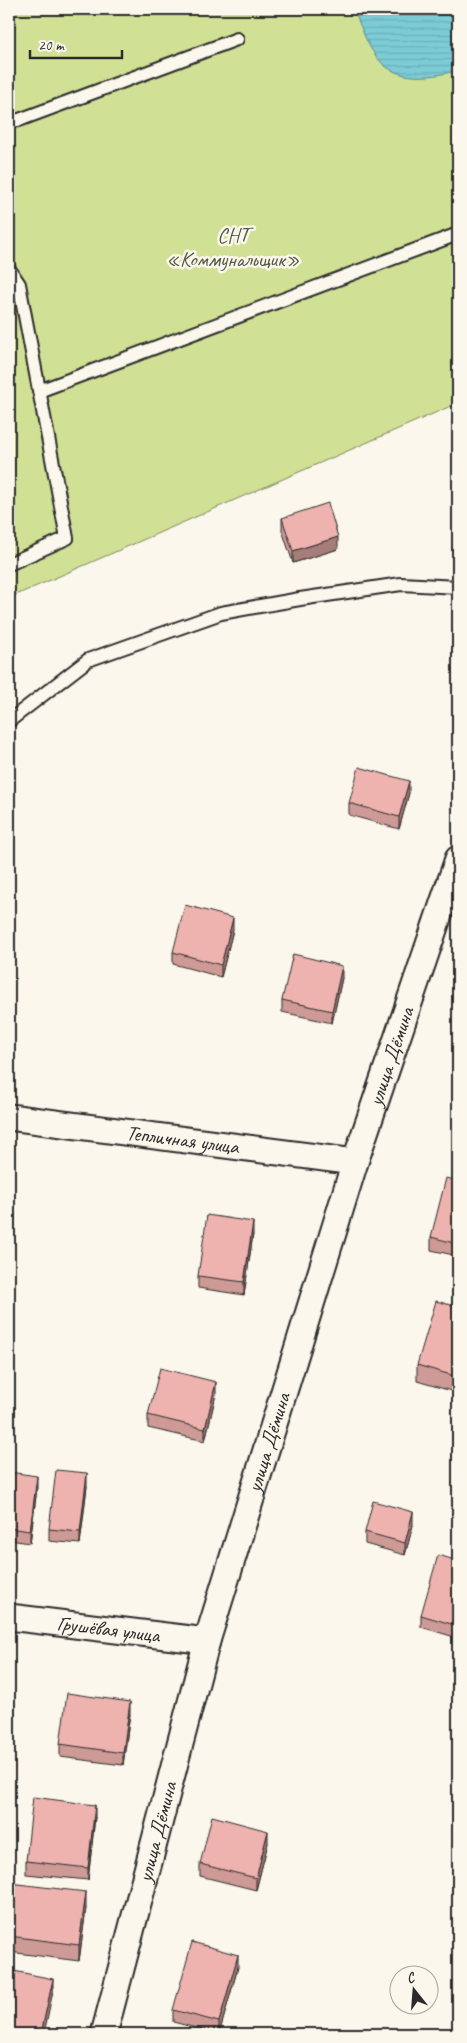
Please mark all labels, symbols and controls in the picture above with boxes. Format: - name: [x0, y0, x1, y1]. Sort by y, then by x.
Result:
- scale bar: [30, 28, 122, 60]
- text: 20 m: [38, 36, 65, 55]
- park label: СНТ «Коммунальщик»: [166, 222, 300, 272]
- street label: улица Дёмина: [361, 1002, 420, 1111]
- street label: Тепличная улица: [125, 1119, 242, 1160]
- street label: улица Дёмина: [240, 1388, 296, 1497]
- street label: Грушёвая улица: [55, 1610, 163, 1648]
- street label: улица Дёмина: [131, 1777, 183, 1887]
- north arrow: [390, 1966, 440, 2016]
- text: С: [405, 1968, 418, 1987]

